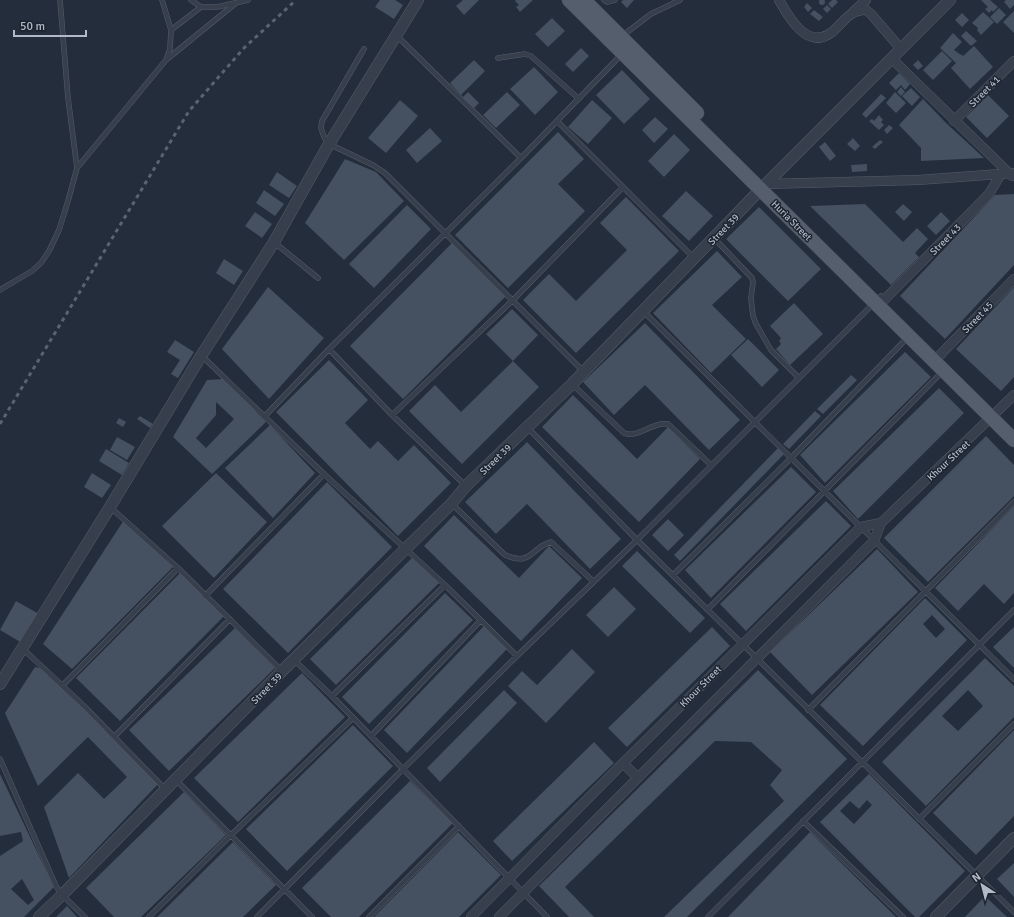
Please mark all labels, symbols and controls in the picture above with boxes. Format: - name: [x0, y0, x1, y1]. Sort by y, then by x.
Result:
- scale bar: [14, 12, 86, 38]
- text: 50 m: [20, 19, 45, 34]
- street label: Street 41: [967, 74, 1003, 110]
- street label: Huria Street: [769, 198, 814, 244]
- street label: Street 39: [706, 211, 742, 248]
- street label: Street 43: [928, 222, 964, 258]
- street label: Street 45: [960, 299, 996, 336]
- street label: Khour Street: [925, 438, 973, 484]
- street label: Street 39: [477, 442, 514, 478]
- street label: Khour Street: [677, 663, 724, 710]
- street label: Street 39: [249, 670, 285, 707]
- north arrow: [962, 865, 1002, 905]
- text: N: [969, 870, 983, 885]

